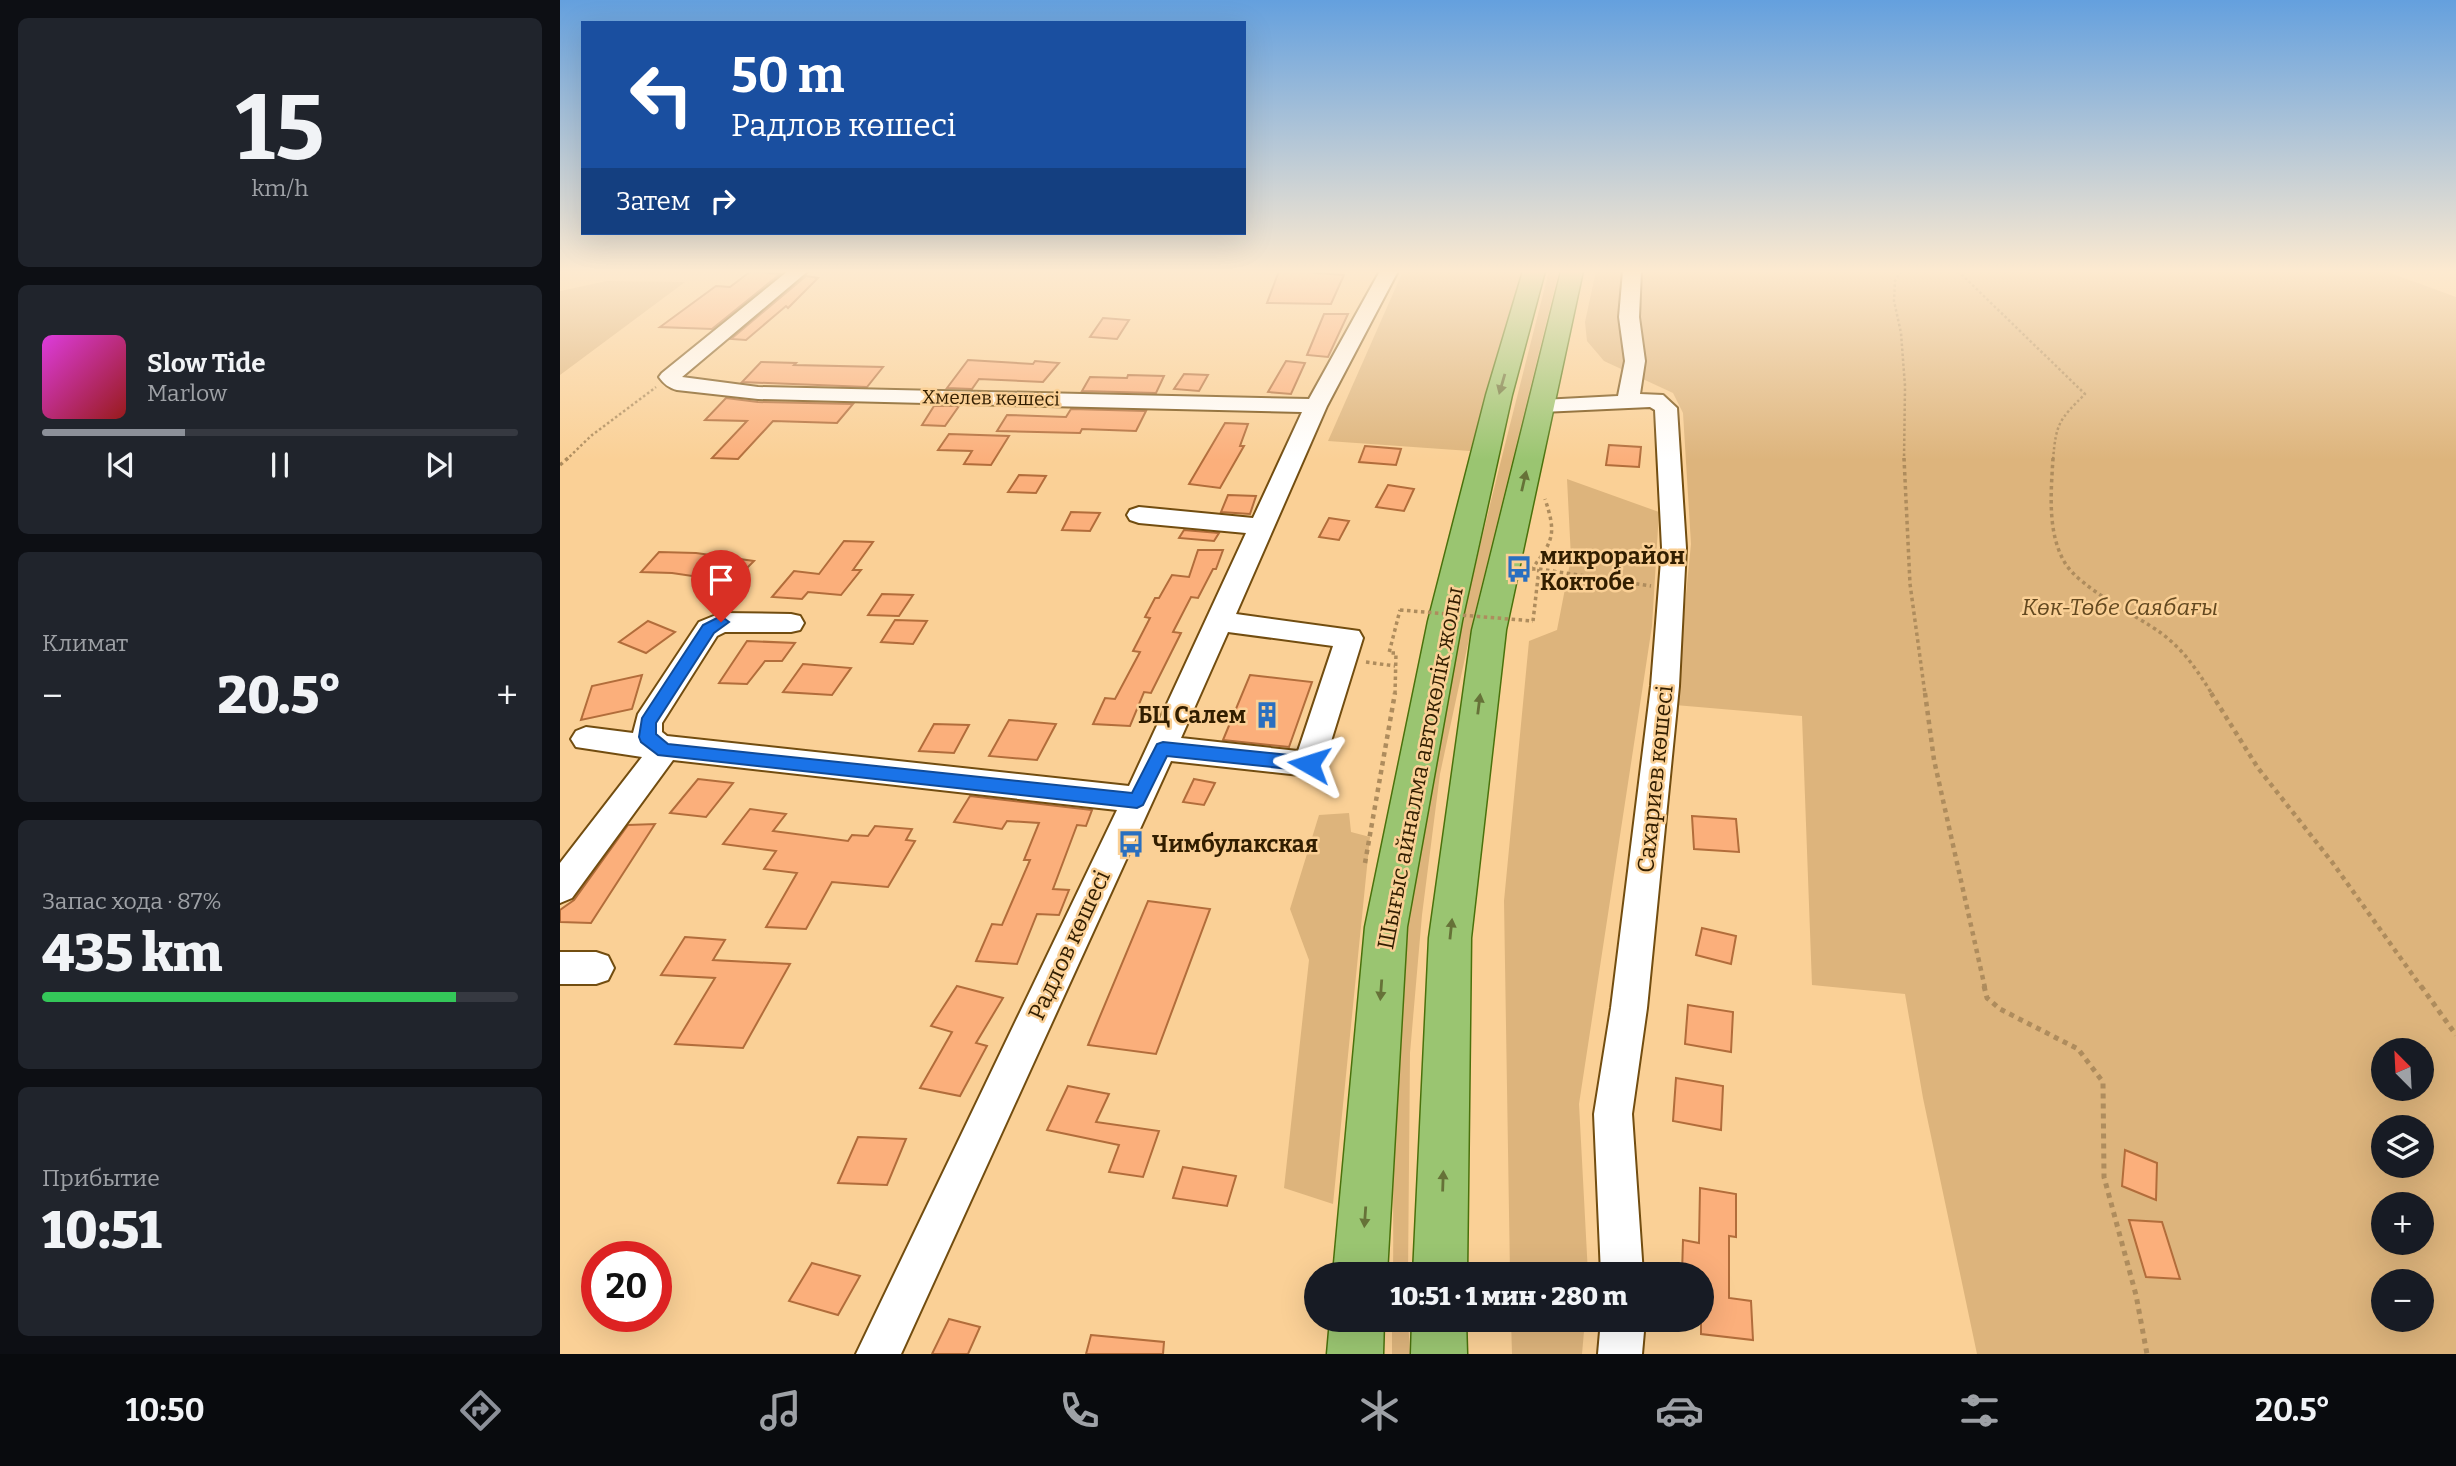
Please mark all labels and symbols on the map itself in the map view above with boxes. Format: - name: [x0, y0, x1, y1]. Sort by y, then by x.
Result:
- one-way arrow: [1497, 373, 1507, 394]
- street label: Хмелев көшесі: [922, 385, 1060, 411]
- one-way arrow: [1519, 470, 1530, 492]
- place label: микрорайон Коктобе: [1540, 542, 1685, 596]
- pin: [691, 550, 751, 622]
- bus stop icon: микрорайон Коктобе: [1504, 554, 1534, 584]
- street label: Шығыс айналма автокөлік жолы: [1371, 584, 1469, 952]
- park label: Көк-Төбе Саябағы: [2022, 593, 2218, 621]
- street label: Сахариев көшесі: [1631, 684, 1679, 874]
- one-way arrow: [1474, 693, 1485, 715]
- building icon: БЦ Салем: [1252, 700, 1282, 730]
- place label: БЦ Салем: [1138, 701, 1246, 729]
- position arrow: [1272, 727, 1346, 801]
- bus stop icon: Чимбулакская: [1116, 829, 1146, 859]
- place label: Чимбулакская: [1152, 830, 1318, 858]
- street label: Радлов көшесі: [1022, 866, 1116, 1024]
- one-way arrow: [1446, 918, 1457, 940]
- one-way arrow: [1375, 980, 1386, 1002]
- north arrow: [2371, 1038, 2434, 1101]
- one-way arrow: [1437, 1170, 1449, 1192]
- one-way arrow: [1359, 1207, 1370, 1229]
- speed limit sign: 20: [581, 1241, 672, 1332]

